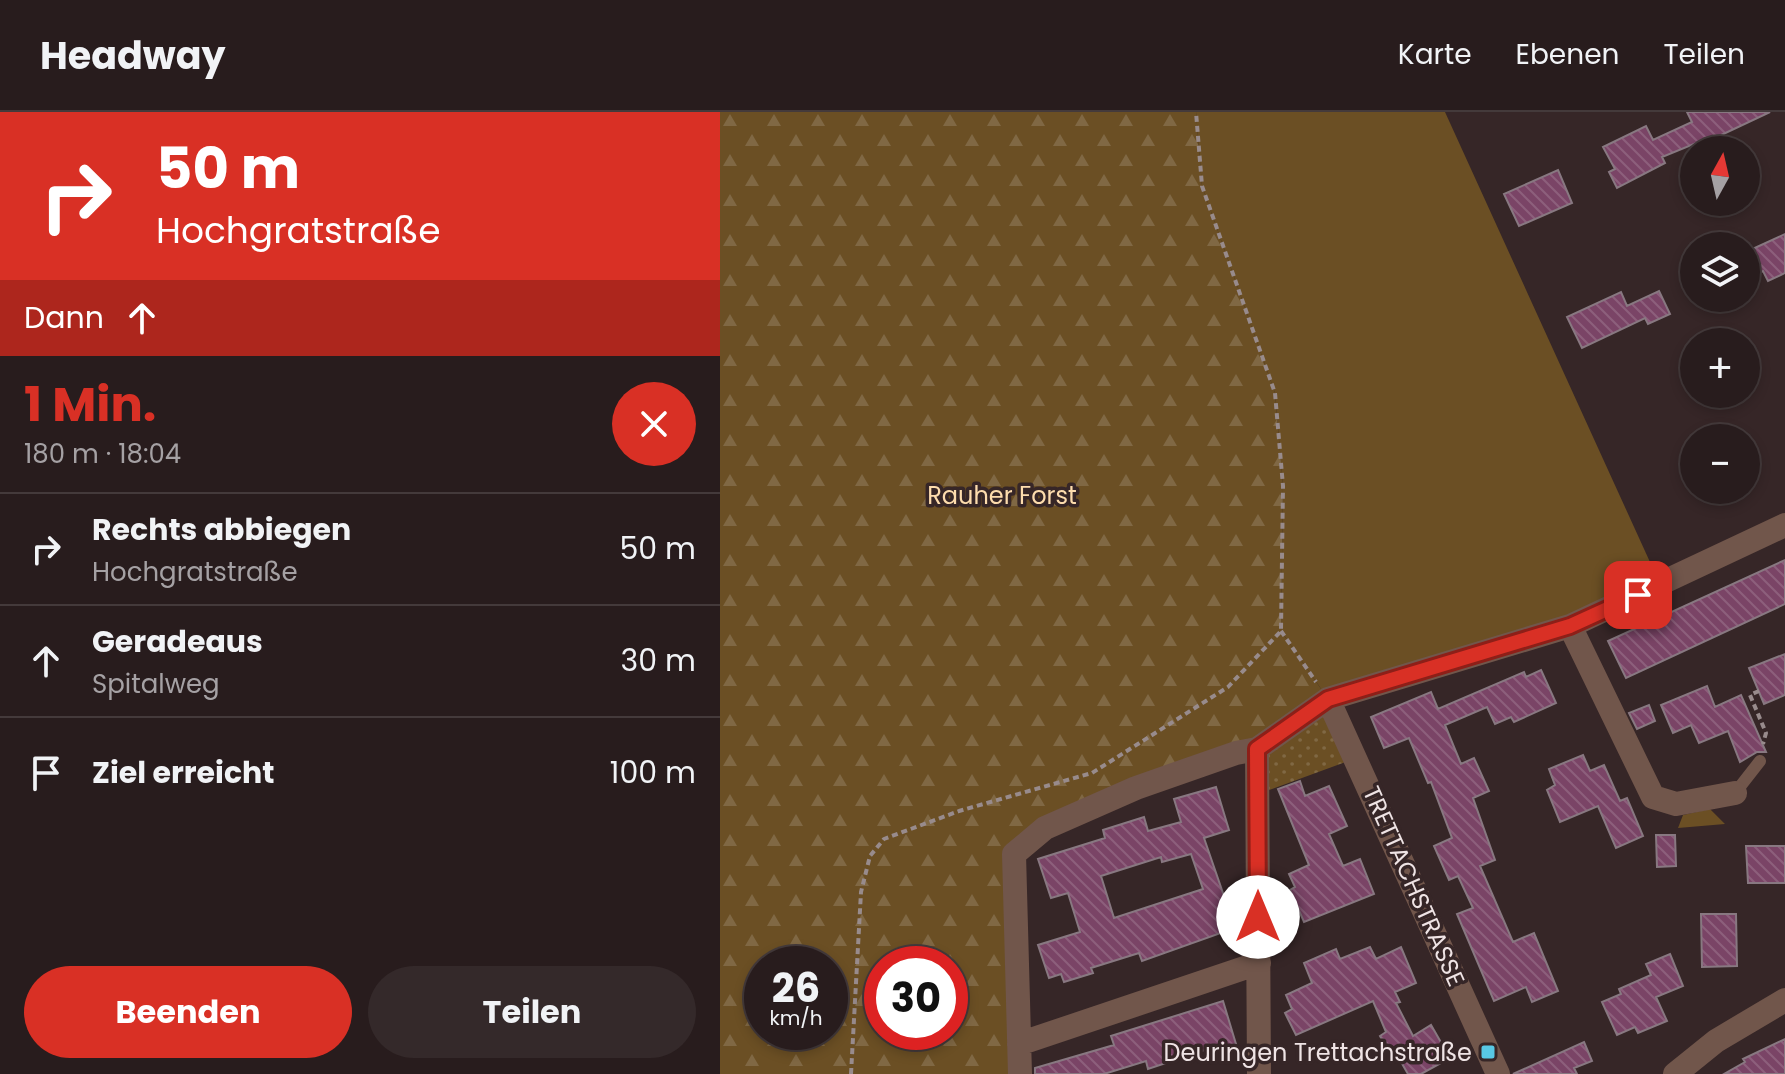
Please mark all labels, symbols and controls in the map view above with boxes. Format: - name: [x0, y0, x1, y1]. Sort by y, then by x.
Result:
- text: Headway: [40, 29, 226, 82]
- text: Karte: [1398, 35, 1472, 74]
- text: Ebenen: [1516, 35, 1619, 74]
- text: Teilen: [1663, 35, 1745, 74]
- text: 50 m: [156, 129, 300, 208]
- north arrow: [1680, 136, 1760, 216]
- map controls: [1680, 136, 1760, 504]
- icon: right: [24, 144, 128, 248]
- text: Hochgratstraße: [156, 205, 441, 256]
- button: layers: [1680, 232, 1760, 312]
- text: Dann: [24, 296, 104, 339]
- icon: ahead: [120, 296, 164, 340]
- button: +: [1680, 328, 1760, 408]
- text: 1 Min.: [24, 371, 156, 438]
- button: close: [612, 382, 696, 466]
- button: −: [1680, 424, 1760, 504]
- text: 180 m · 18:04: [24, 436, 181, 472]
- park label: Rauher Forst: [927, 479, 1077, 512]
- text: Rechts abbiegen: [92, 508, 351, 551]
- icon: right: [24, 527, 68, 571]
- text: 50 m: [619, 527, 696, 570]
- text: Hochgratstraße: [92, 554, 298, 590]
- pin: [1604, 561, 1672, 629]
- icon: arrive: [1616, 573, 1660, 617]
- text: Geradeaus: [92, 620, 263, 663]
- icon: ahead: [24, 639, 68, 683]
- text: 30 m: [621, 639, 696, 682]
- text: Spitalweg: [92, 666, 220, 702]
- icon: arrive: [24, 751, 68, 795]
- text: Ziel erreicht: [92, 751, 274, 794]
- text: 100 m: [610, 751, 696, 794]
- street label: TRETTACHSTRASSE: [1355, 781, 1473, 991]
- position arrow: [1216, 875, 1300, 959]
- speed limit sign: 30: [864, 946, 968, 1050]
- text: 26: [772, 960, 820, 1016]
- button: Beenden: [24, 966, 352, 1058]
- button: Teilen: [368, 966, 696, 1058]
- text: km/h: [769, 1004, 823, 1032]
- place label: Deuringen Trettachstraße: [1164, 1036, 1472, 1069]
- marker: Deuringen Trettachstraße: [1479, 1043, 1497, 1061]

